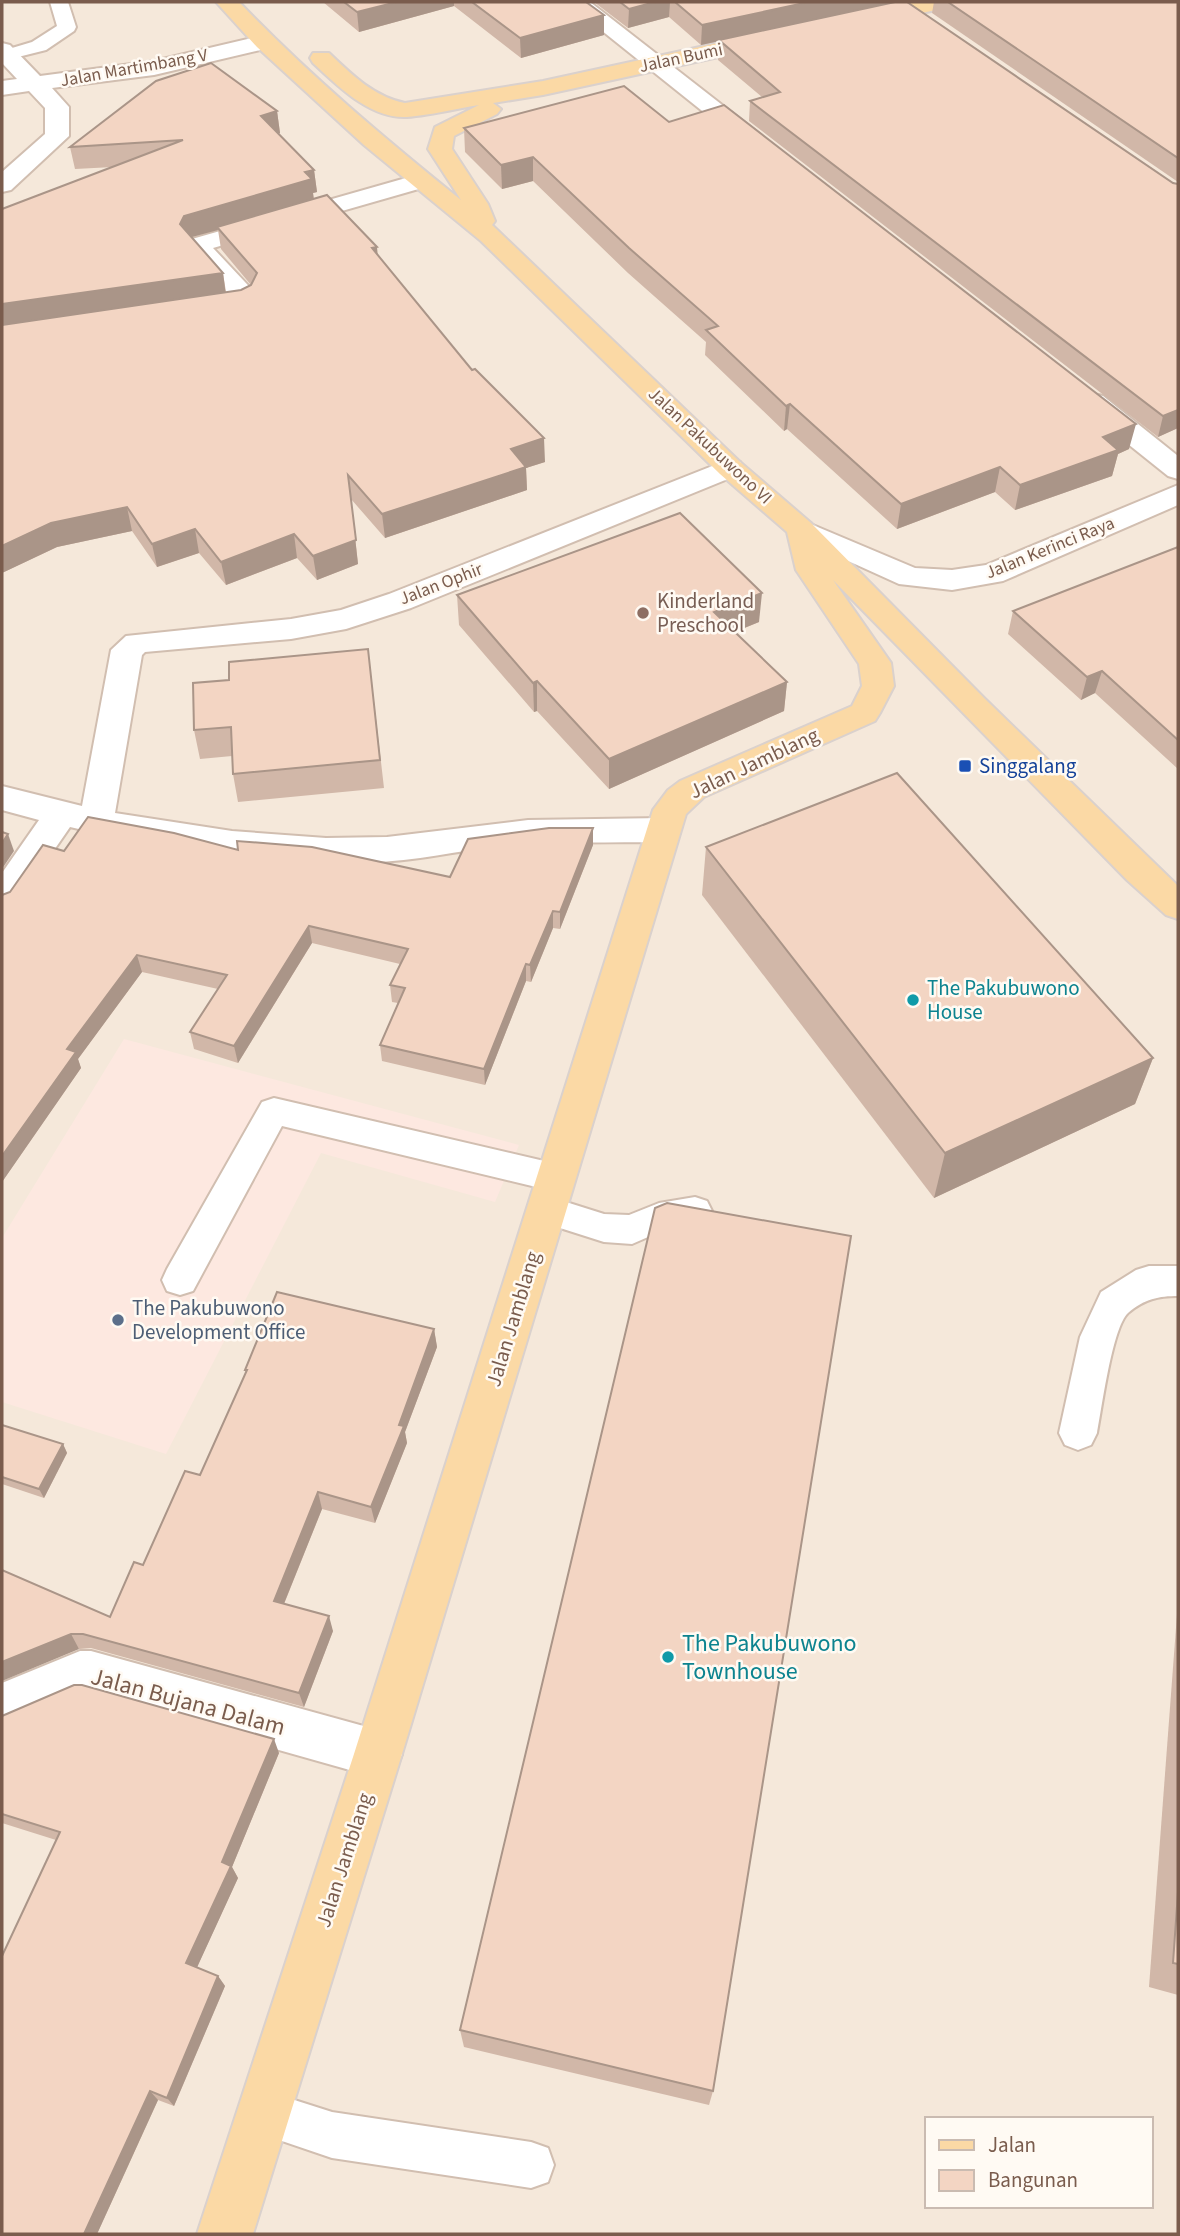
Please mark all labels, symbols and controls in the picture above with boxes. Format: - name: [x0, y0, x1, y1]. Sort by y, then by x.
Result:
- street label: Jalan Bumi: [637, 37, 725, 79]
- street label: Jalan Martimbang V: [58, 43, 210, 93]
- street label: Jalan Pakubuwono VI: [642, 382, 778, 510]
- street label: Jalan Kerinci Raya: [982, 511, 1118, 585]
- street label: Jalan Ophir: [396, 556, 487, 611]
- place label: Kinderland Preschool: [657, 586, 754, 640]
- marker: Kinderland Preschool: [635, 605, 651, 621]
- street label: Jalan Jamblang: [684, 720, 824, 806]
- place label: Singgalang: [979, 751, 1077, 781]
- marker: Singgalang: [957, 758, 973, 774]
- place label: The Pakubuwono House: [927, 973, 1080, 1027]
- marker: The Pakubuwono House: [905, 992, 921, 1008]
- street label: Jalan Jamblang: [478, 1247, 548, 1390]
- place label: The Pakubuwono Development Office: [132, 1293, 305, 1347]
- marker: The Pakubuwono Development Office: [110, 1312, 126, 1328]
- place label: The Pakubuwono Townhouse: [682, 1626, 857, 1689]
- marker: The Pakubuwono Townhouse: [660, 1649, 676, 1665]
- street label: Jalan Bujana Dalam: [87, 1659, 289, 1745]
- street label: Jalan Jamblang: [308, 1788, 380, 1931]
- legend: [925, 2117, 1152, 2208]
- text: Jalan: [988, 2130, 1036, 2160]
- text: Bangunan: [988, 2165, 1078, 2195]

